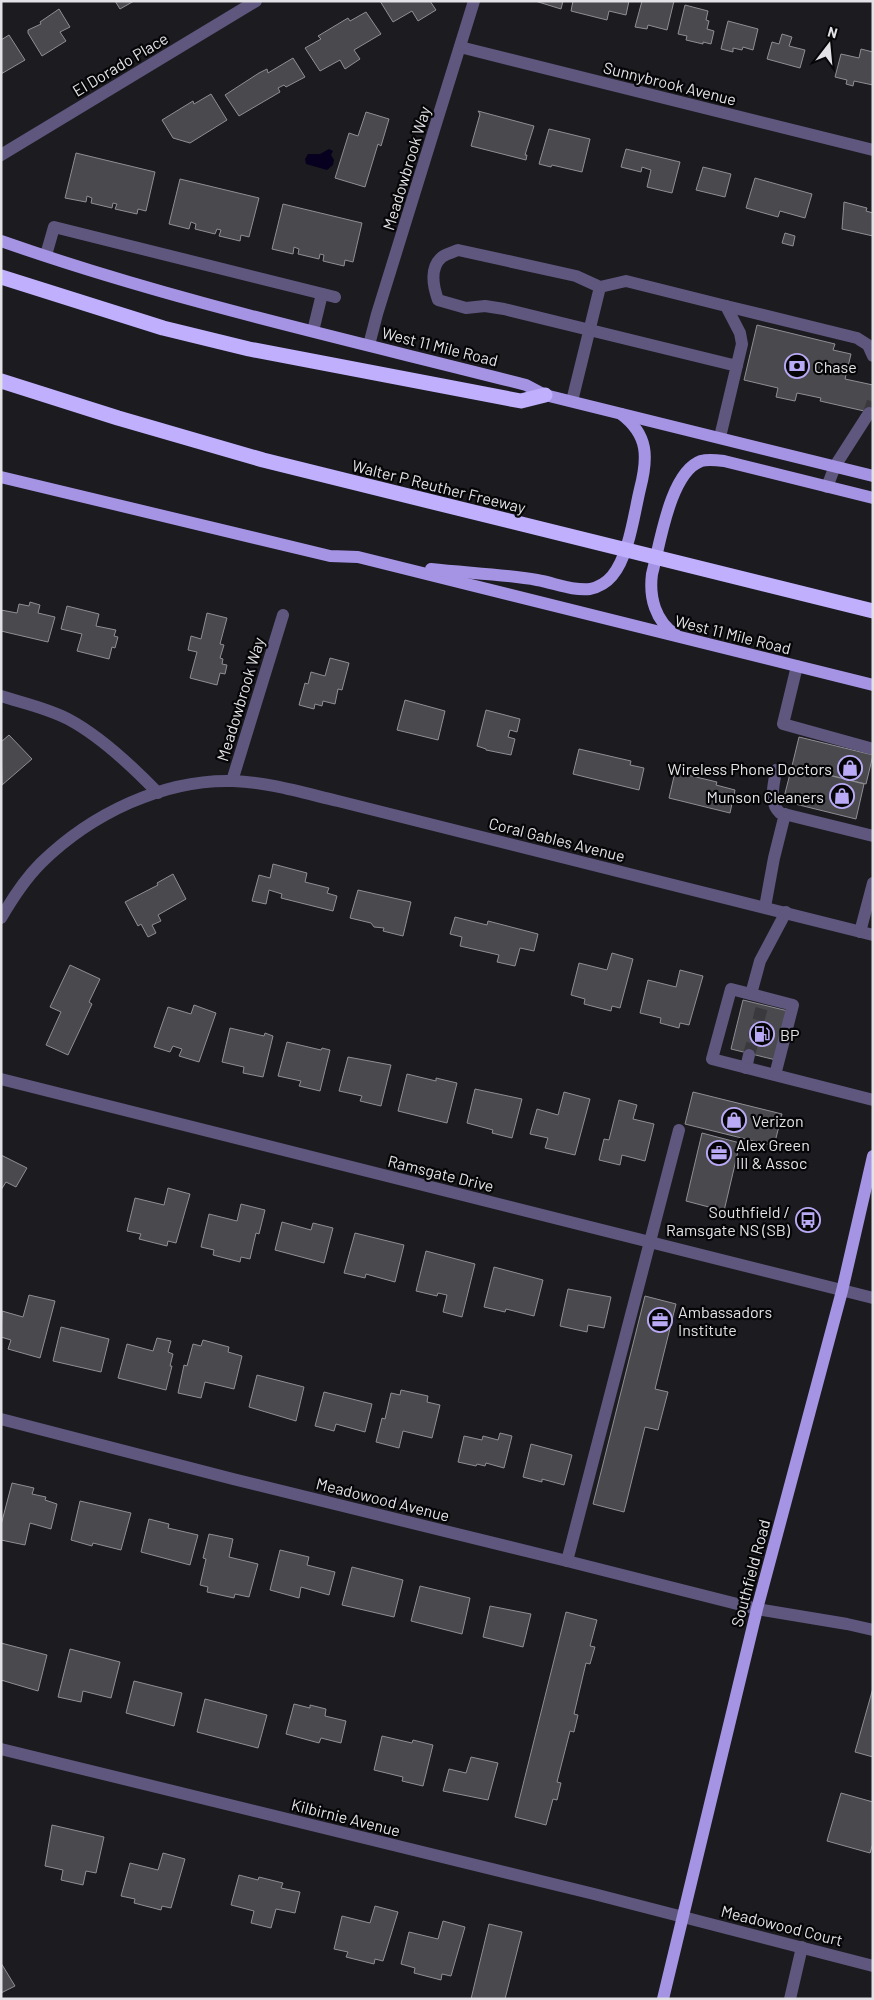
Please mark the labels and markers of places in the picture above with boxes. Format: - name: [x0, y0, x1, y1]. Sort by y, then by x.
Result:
- bank icon: Chase: [784, 353, 810, 379]
- place label: Chase: [814, 357, 857, 376]
- shop icon: Wireless Phone Doctors: [837, 755, 863, 781]
- place label: Wireless Phone Doctors: [668, 759, 832, 778]
- shop icon: Munson Cleaners: [829, 783, 855, 809]
- place label: Munson Cleaners: [707, 787, 824, 806]
- fuel station icon: BP: [749, 1021, 775, 1047]
- place label: BP: [780, 1025, 800, 1044]
- shop icon: Verizon: [721, 1107, 747, 1133]
- place label: Verizon: [752, 1111, 804, 1130]
- place label: Alex Green III & Assoc: [736, 1135, 810, 1172]
- office icon: Alex Green III & Assoc: [706, 1140, 732, 1166]
- place label: Southfield / Ramsgate NS (SB): [666, 1202, 791, 1239]
- bus stop icon: Southfield / Ramsgate NS (SB): [795, 1207, 821, 1233]
- place label: Ambassadors Institute: [678, 1302, 772, 1339]
- office icon: Ambassadors Institute: [647, 1307, 673, 1333]

